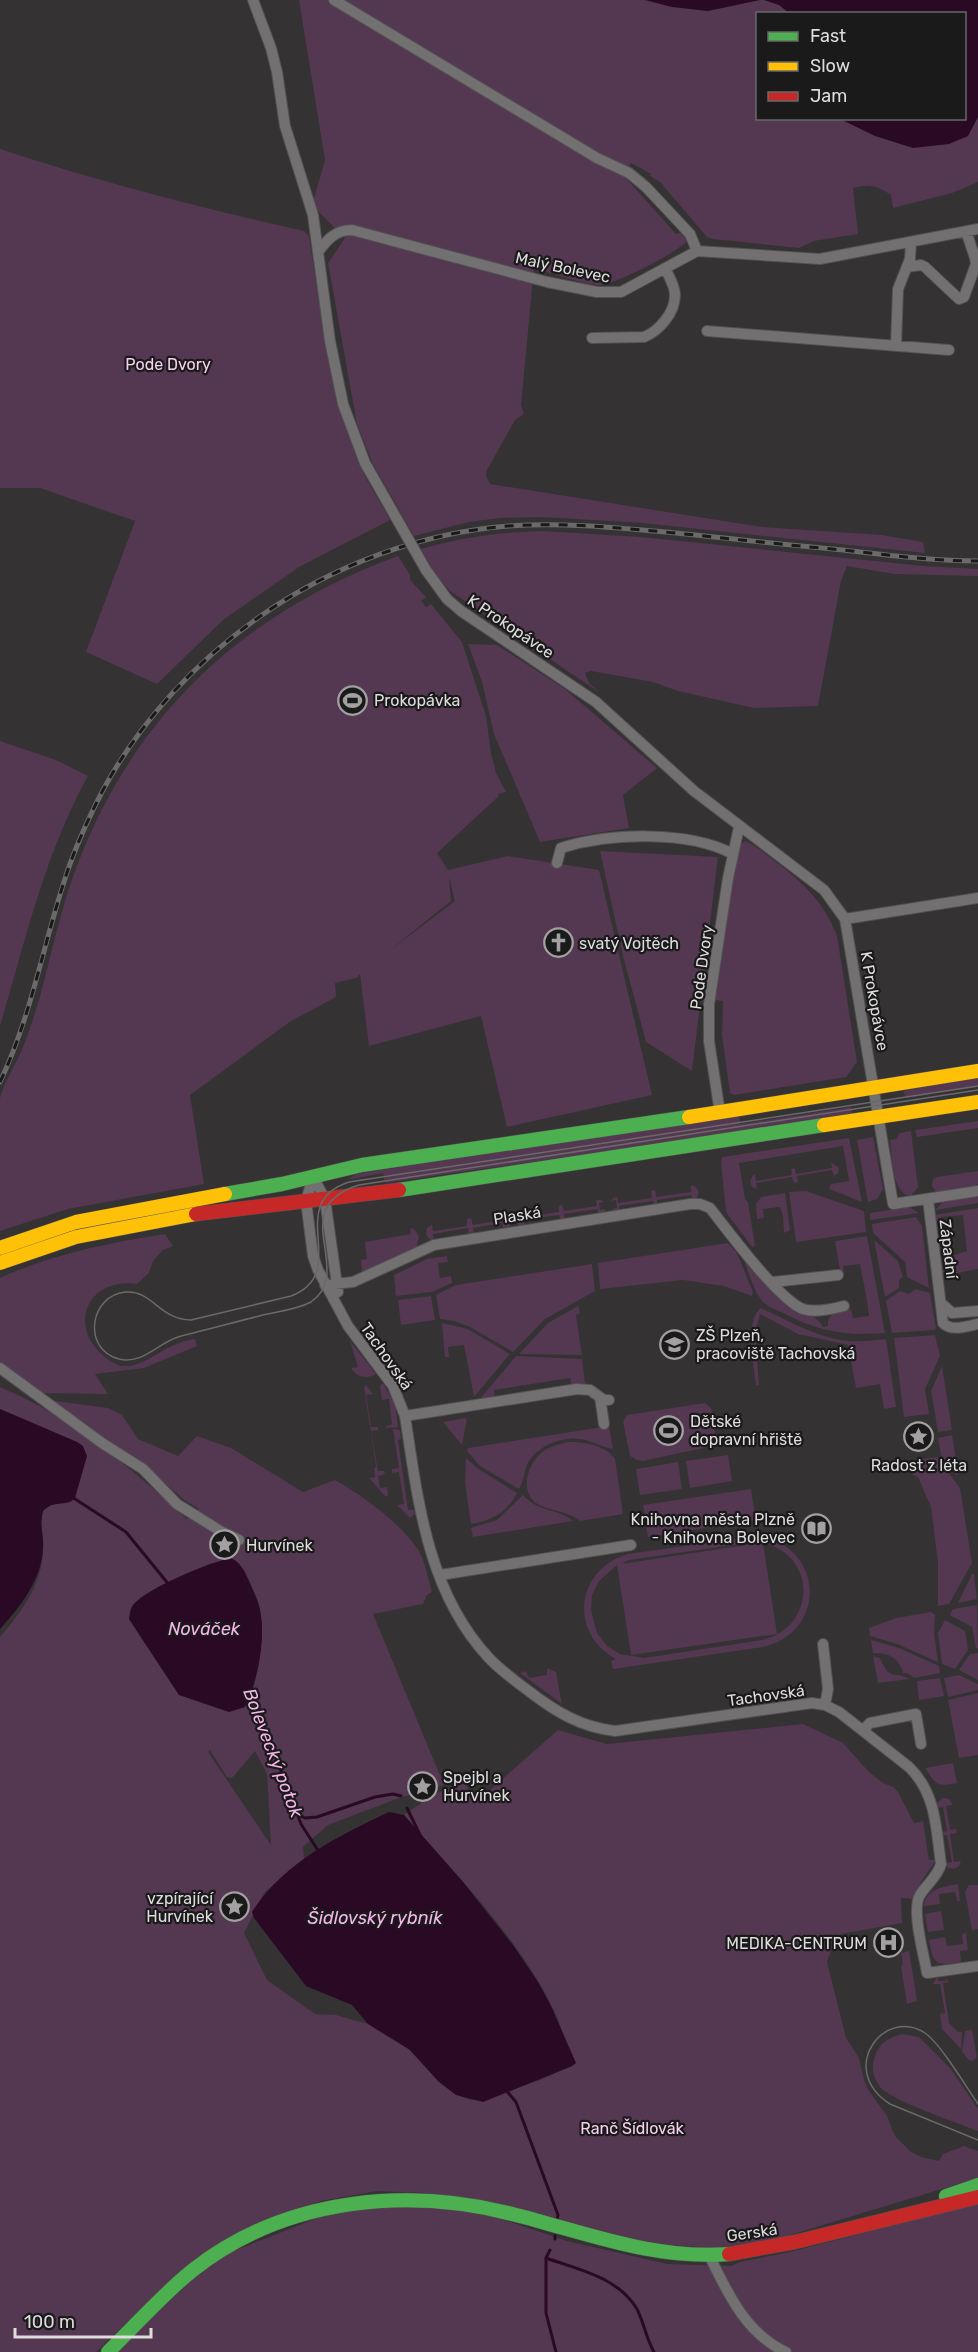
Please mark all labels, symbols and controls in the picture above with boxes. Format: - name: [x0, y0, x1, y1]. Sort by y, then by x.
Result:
- legend: [756, 12, 966, 120]
- text: Fast: [810, 25, 846, 47]
- text: Slow: [810, 55, 850, 77]
- text: Jam: [810, 85, 847, 107]
- street label: Malý Bolevec: [514, 248, 612, 287]
- park label: Pode Dvory: [125, 355, 211, 374]
- street label: K Prokopávce: [464, 590, 558, 662]
- sports icon: Prokopávka: [337, 684, 369, 716]
- place label: Prokopávka: [374, 691, 460, 710]
- street label: Pode Dvory: [686, 923, 717, 1011]
- church icon: svatý Vojtěch: [542, 927, 574, 959]
- place label: svatý Vojtěch: [579, 934, 679, 953]
- street label: K Prokopávce: [856, 950, 893, 1052]
- street label: Plaská: [492, 1202, 542, 1229]
- street label: Západní: [935, 1218, 962, 1281]
- street label: Tachovská: [357, 1319, 417, 1394]
- place label: ZŠ Plzeň, pracoviště Tachovská: [696, 1325, 855, 1363]
- school or university icon: ZŠ Plzeň, pracoviště Tachovská: [659, 1328, 691, 1360]
- place label: Dětské dopravní hřiště: [690, 1412, 802, 1449]
- sports icon: Dětské dopravní hřiště: [653, 1414, 685, 1446]
- place icon: Radost z léta: [903, 1421, 935, 1453]
- place label: Radost z léta: [871, 1456, 967, 1475]
- place label: Knihovna města Plzně - Knihovna Bolevec: [631, 1510, 795, 1547]
- library icon: Knihovna města Plzně - Knihovna Bolevec: [800, 1512, 832, 1544]
- place icon: Hurvínek: [209, 1529, 241, 1561]
- place label: Hurvínek: [246, 1536, 314, 1555]
- water label: Nováček: [168, 1618, 241, 1640]
- street label: Tachovská: [726, 1681, 806, 1710]
- water label: Bolevecký potok: [238, 1685, 308, 1821]
- place label: Spejbl a Hurvínek: [443, 1768, 511, 1805]
- place icon: Spejbl a Hurvínek: [406, 1770, 438, 1802]
- place label: vzpírající Hurvínek: [146, 1889, 214, 1926]
- place icon: vzpírající Hurvínek: [218, 1891, 250, 1923]
- water label: Šidlovský rybník: [308, 1907, 443, 1929]
- hospital icon: MEDIKA-CENTRUM: [872, 1927, 904, 1959]
- place label: MEDIKA-CENTRUM: [726, 1934, 867, 1953]
- park label: Ranč Šídlovák: [580, 2118, 684, 2138]
- street label: Gerská: [725, 2220, 779, 2245]
- scale bar: [15, 2301, 152, 2339]
- text: 100 m: [24, 2311, 75, 2333]

